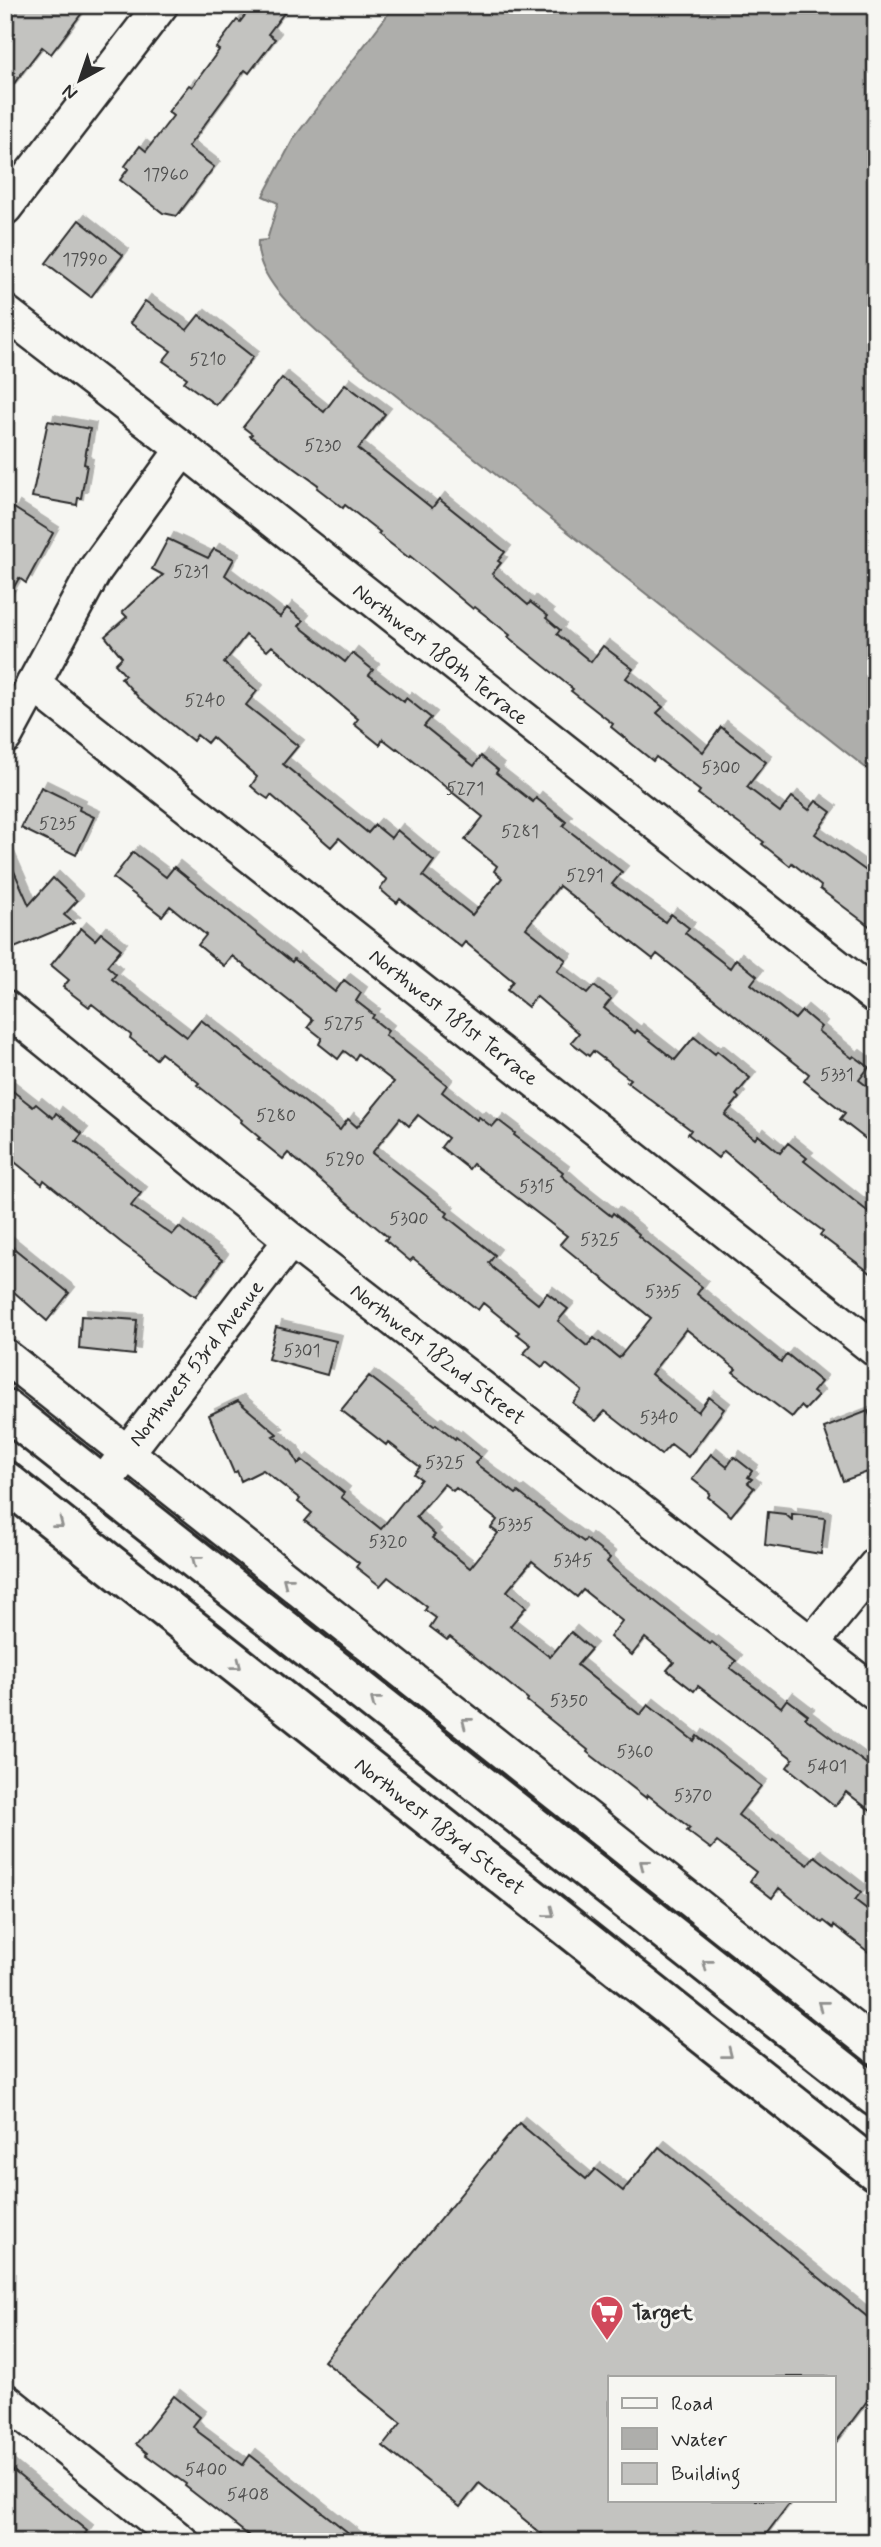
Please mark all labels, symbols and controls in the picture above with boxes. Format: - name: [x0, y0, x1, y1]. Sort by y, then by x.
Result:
- north arrow: [46, 46, 116, 116]
- text: N: [57, 78, 83, 106]
- house number: 17960: [143, 163, 189, 187]
- house number: 17990: [62, 248, 108, 272]
- house number: 5210: [189, 348, 227, 372]
- house number: 5230: [304, 434, 342, 458]
- house number: 5231: [173, 560, 209, 584]
- street label: Northwest 180th Terrace: [347, 577, 534, 732]
- house number: 5240: [185, 689, 225, 713]
- house number: 5300: [701, 756, 741, 780]
- house number: 5271: [446, 777, 484, 801]
- house number: 5235: [39, 812, 77, 836]
- house number: 5281: [501, 820, 539, 844]
- house number: 5291: [566, 864, 604, 888]
- street label: Northwest 181st Terrace: [363, 943, 544, 1093]
- house number: 5275: [323, 1012, 365, 1036]
- house number: 5331: [820, 1063, 854, 1087]
- house number: 5280: [256, 1104, 296, 1128]
- house number: 5290: [325, 1148, 365, 1172]
- house number: 5315: [519, 1175, 555, 1199]
- house number: 5300: [389, 1207, 429, 1231]
- house number: 5325: [580, 1228, 620, 1252]
- street label: Northwest 53rd Avenue: [123, 1274, 271, 1453]
- street label: Northwest 182nd Street: [344, 1278, 531, 1432]
- house number: 5335: [645, 1280, 681, 1304]
- house number: 5301: [283, 1339, 321, 1363]
- house number: 5340: [639, 1406, 679, 1430]
- house number: 5325: [425, 1451, 465, 1475]
- house number: 5335: [497, 1513, 533, 1537]
- one-way arrow: [51, 1515, 63, 1528]
- house number: 5320: [368, 1530, 408, 1554]
- house number: 5345: [553, 1549, 593, 1573]
- one-way arrow: [192, 1556, 204, 1569]
- one-way arrow: [283, 1577, 296, 1589]
- one-way arrow: [229, 1657, 241, 1670]
- house number: 5350: [550, 1689, 588, 1713]
- one-way arrow: [370, 1697, 382, 1710]
- one-way arrow: [461, 1718, 473, 1731]
- house number: 5360: [617, 1740, 653, 1764]
- street label: Northwest 183rd Street: [348, 1751, 530, 1902]
- house number: 5401: [807, 1755, 847, 1779]
- house number: 5370: [674, 1784, 712, 1808]
- one-way arrow: [639, 1859, 652, 1872]
- one-way arrow: [541, 1905, 554, 1917]
- one-way arrow: [702, 1959, 714, 1972]
- one-way arrow: [818, 2000, 830, 2013]
- one-way arrow: [720, 2046, 733, 2059]
- supermarket icon: Target: [588, 2293, 626, 2342]
- place label: Target: [632, 2299, 694, 2329]
- legend: [608, 2376, 836, 2502]
- text: Road: [671, 2390, 713, 2418]
- text: Water: [671, 2426, 727, 2454]
- house number: 5400: [185, 2458, 227, 2482]
- text: Building: [671, 2460, 741, 2490]
- house number: 5408: [227, 2483, 269, 2507]

